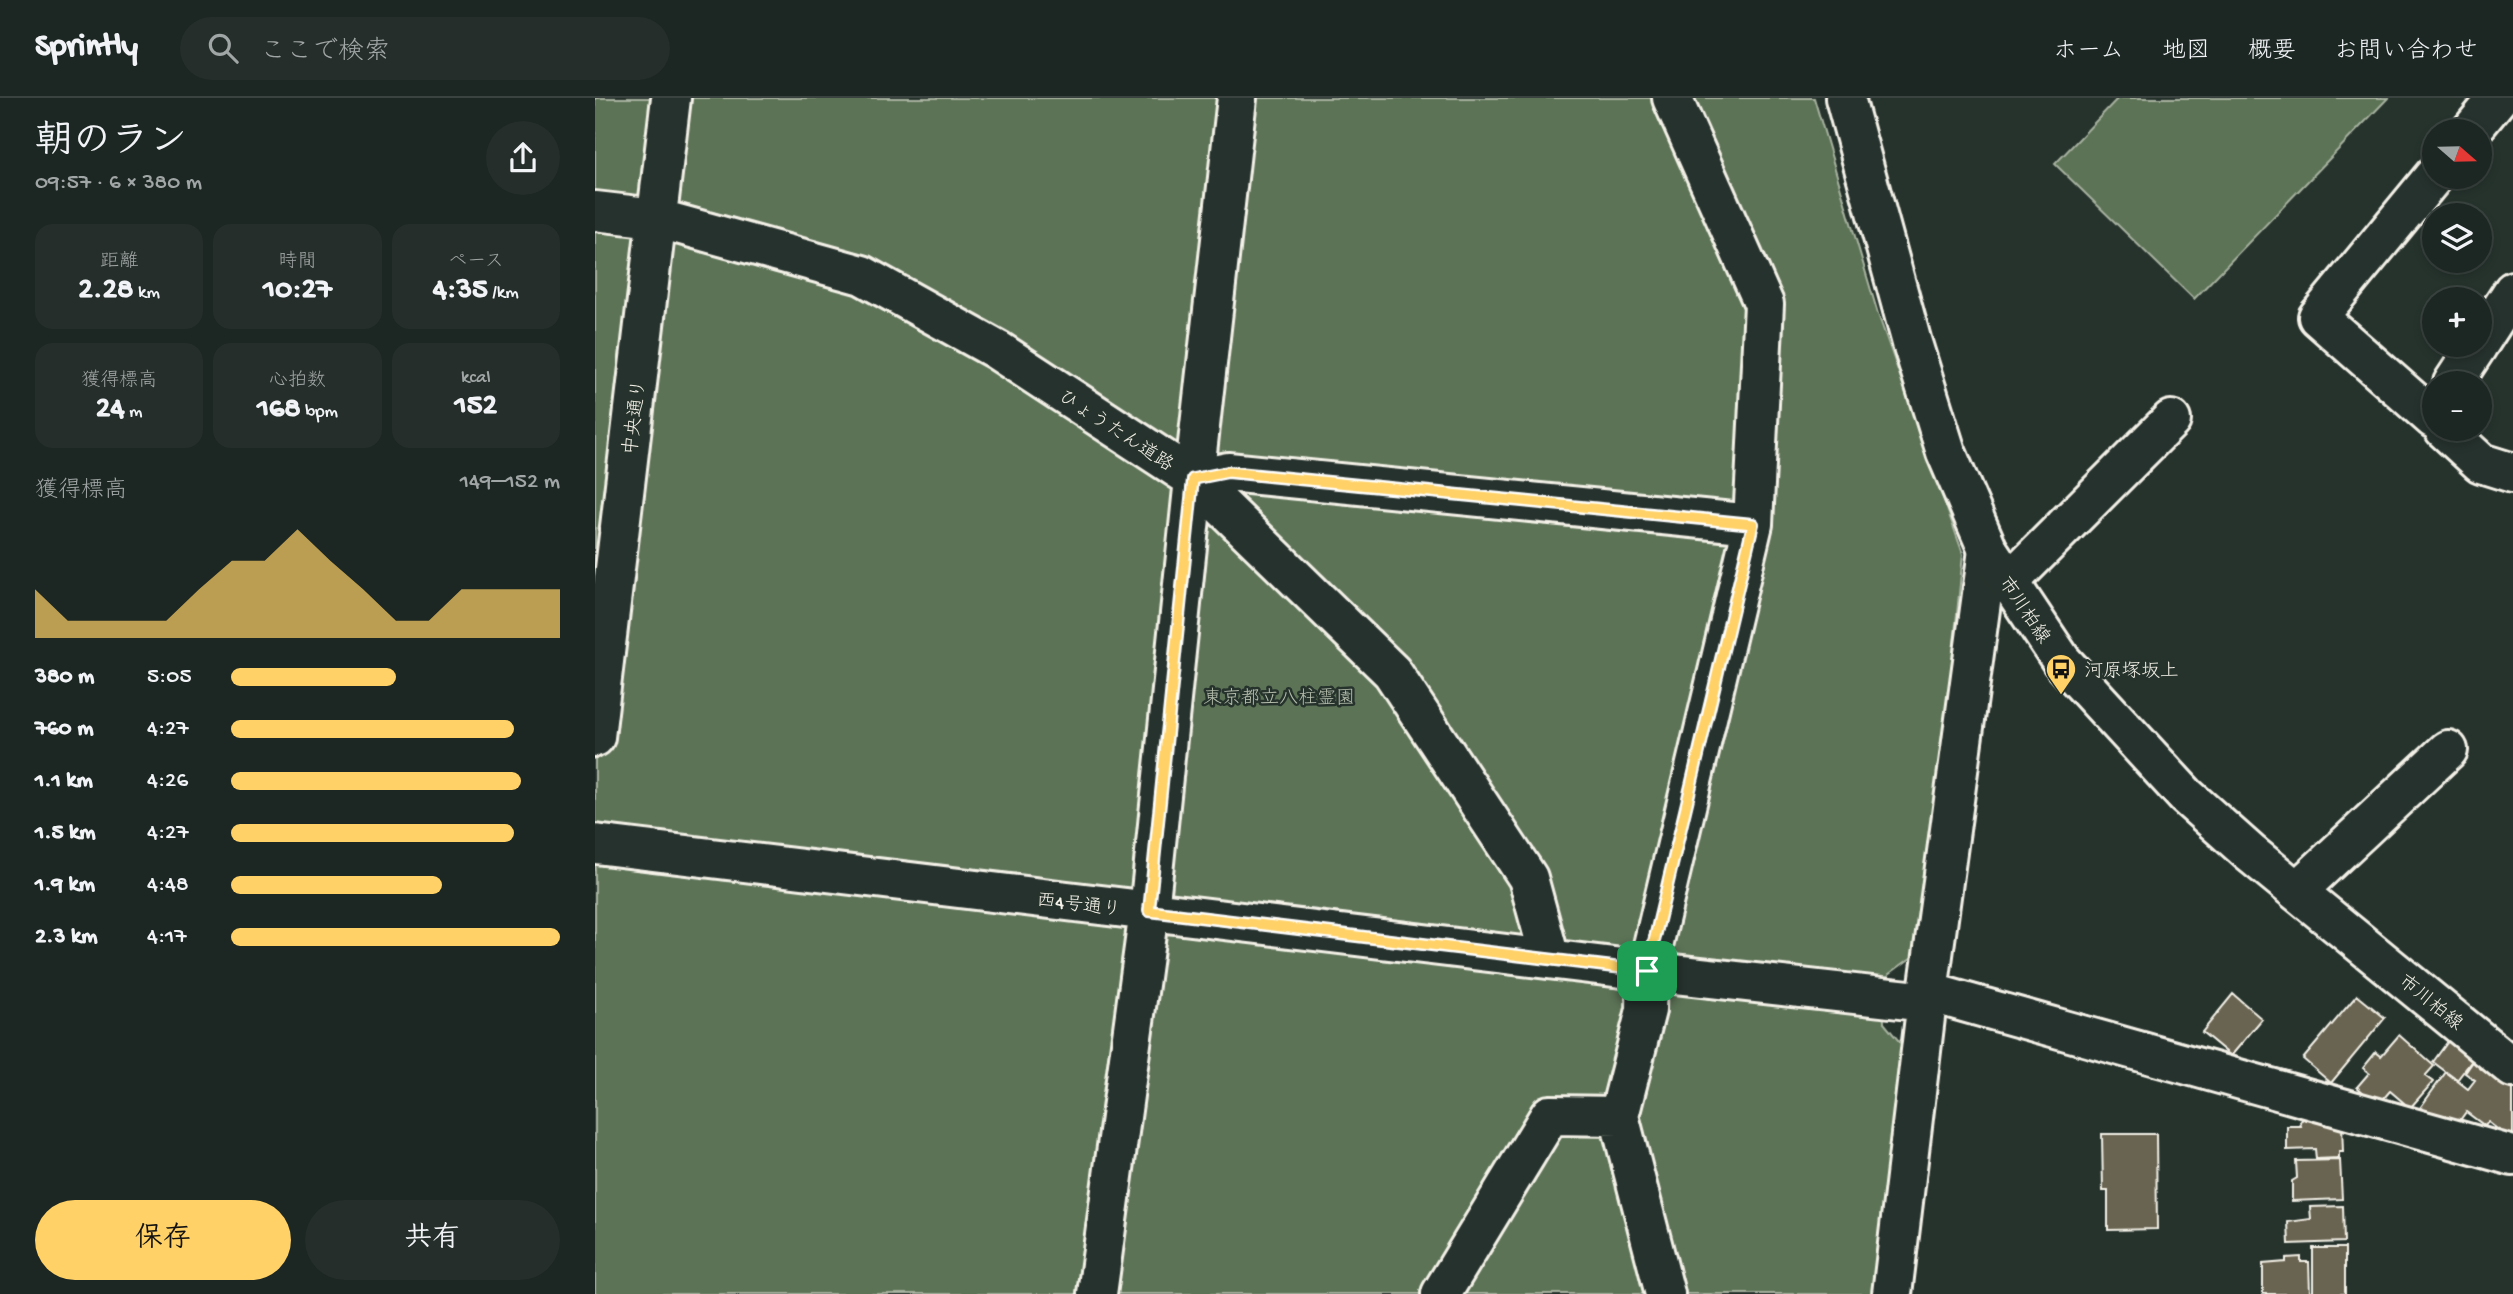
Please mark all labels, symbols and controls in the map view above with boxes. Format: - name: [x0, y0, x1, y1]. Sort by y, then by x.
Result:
- search box: [180, 17, 670, 80]
- text: Sprintly: [35, 29, 138, 67]
- icon: search: [204, 29, 242, 67]
- text: ここで検索: [260, 38, 390, 69]
- text: ホーム: [2053, 38, 2124, 67]
- text: 地図: [2162, 38, 2210, 67]
- text: 概要: [2248, 38, 2296, 67]
- text: お問い合わせ: [2334, 38, 2478, 67]
- north arrow: [2422, 119, 2492, 189]
- map controls: [2422, 119, 2492, 441]
- button: share: [486, 121, 560, 195]
- text: 朝のラン: [35, 122, 187, 166]
- text: 09:57 · 6 × 380 m: [35, 170, 202, 197]
- button: layers: [2422, 203, 2492, 273]
- text: 距離: [100, 251, 138, 274]
- text: 時間: [278, 251, 317, 274]
- text: ペース: [448, 251, 504, 274]
- text: 2.28: [78, 274, 134, 309]
- text: 10:27: [263, 274, 332, 309]
- text: 4:35: [433, 274, 488, 309]
- text: km: [134, 282, 160, 305]
- text: /km: [488, 282, 519, 305]
- button: +: [2422, 287, 2492, 357]
- text: kcal: [461, 367, 491, 390]
- text: 獲得標高: [81, 370, 157, 393]
- text: 心拍数: [269, 370, 326, 393]
- button: −: [2422, 371, 2492, 441]
- street label: 中央通り: [619, 378, 653, 457]
- street label: ひょうたん道路: [1053, 385, 1178, 478]
- text: 152: [455, 390, 497, 425]
- text: 24: [96, 393, 125, 428]
- text: 168: [257, 393, 301, 428]
- text: m: [125, 401, 143, 424]
- text: bpm: [301, 401, 338, 424]
- text: 149–152 m: [460, 469, 560, 496]
- text: 獲得標高: [35, 478, 127, 505]
- street label: 市川柏線: [1992, 572, 2055, 649]
- bus stop icon: 河原塚坂上: [2044, 652, 2078, 696]
- place label: 河原塚坂上: [2084, 661, 2179, 684]
- text: 380 m: [35, 664, 94, 691]
- text: 5:05: [147, 664, 191, 691]
- park label: 東京都立八柱霊園: [1203, 687, 1355, 711]
- text: 760 m: [35, 716, 93, 743]
- text: 4:27: [147, 716, 188, 743]
- text: 1.1 km: [35, 768, 93, 795]
- text: 4:26: [147, 768, 188, 795]
- text: 1.5 km: [35, 820, 96, 847]
- text: 4:27: [147, 820, 188, 847]
- text: 1.9 km: [35, 872, 95, 899]
- text: 4:48: [147, 872, 189, 899]
- street label: 西4号通り: [1035, 890, 1122, 923]
- text: 2.3 km: [35, 924, 97, 951]
- text: 4:17: [147, 924, 186, 951]
- pin: [1617, 941, 1677, 1001]
- icon: arrive: [1628, 952, 1666, 990]
- street label: 市川柏線: [2393, 970, 2467, 1037]
- button: 保存: [35, 1200, 291, 1280]
- button: 共有: [305, 1200, 560, 1280]

